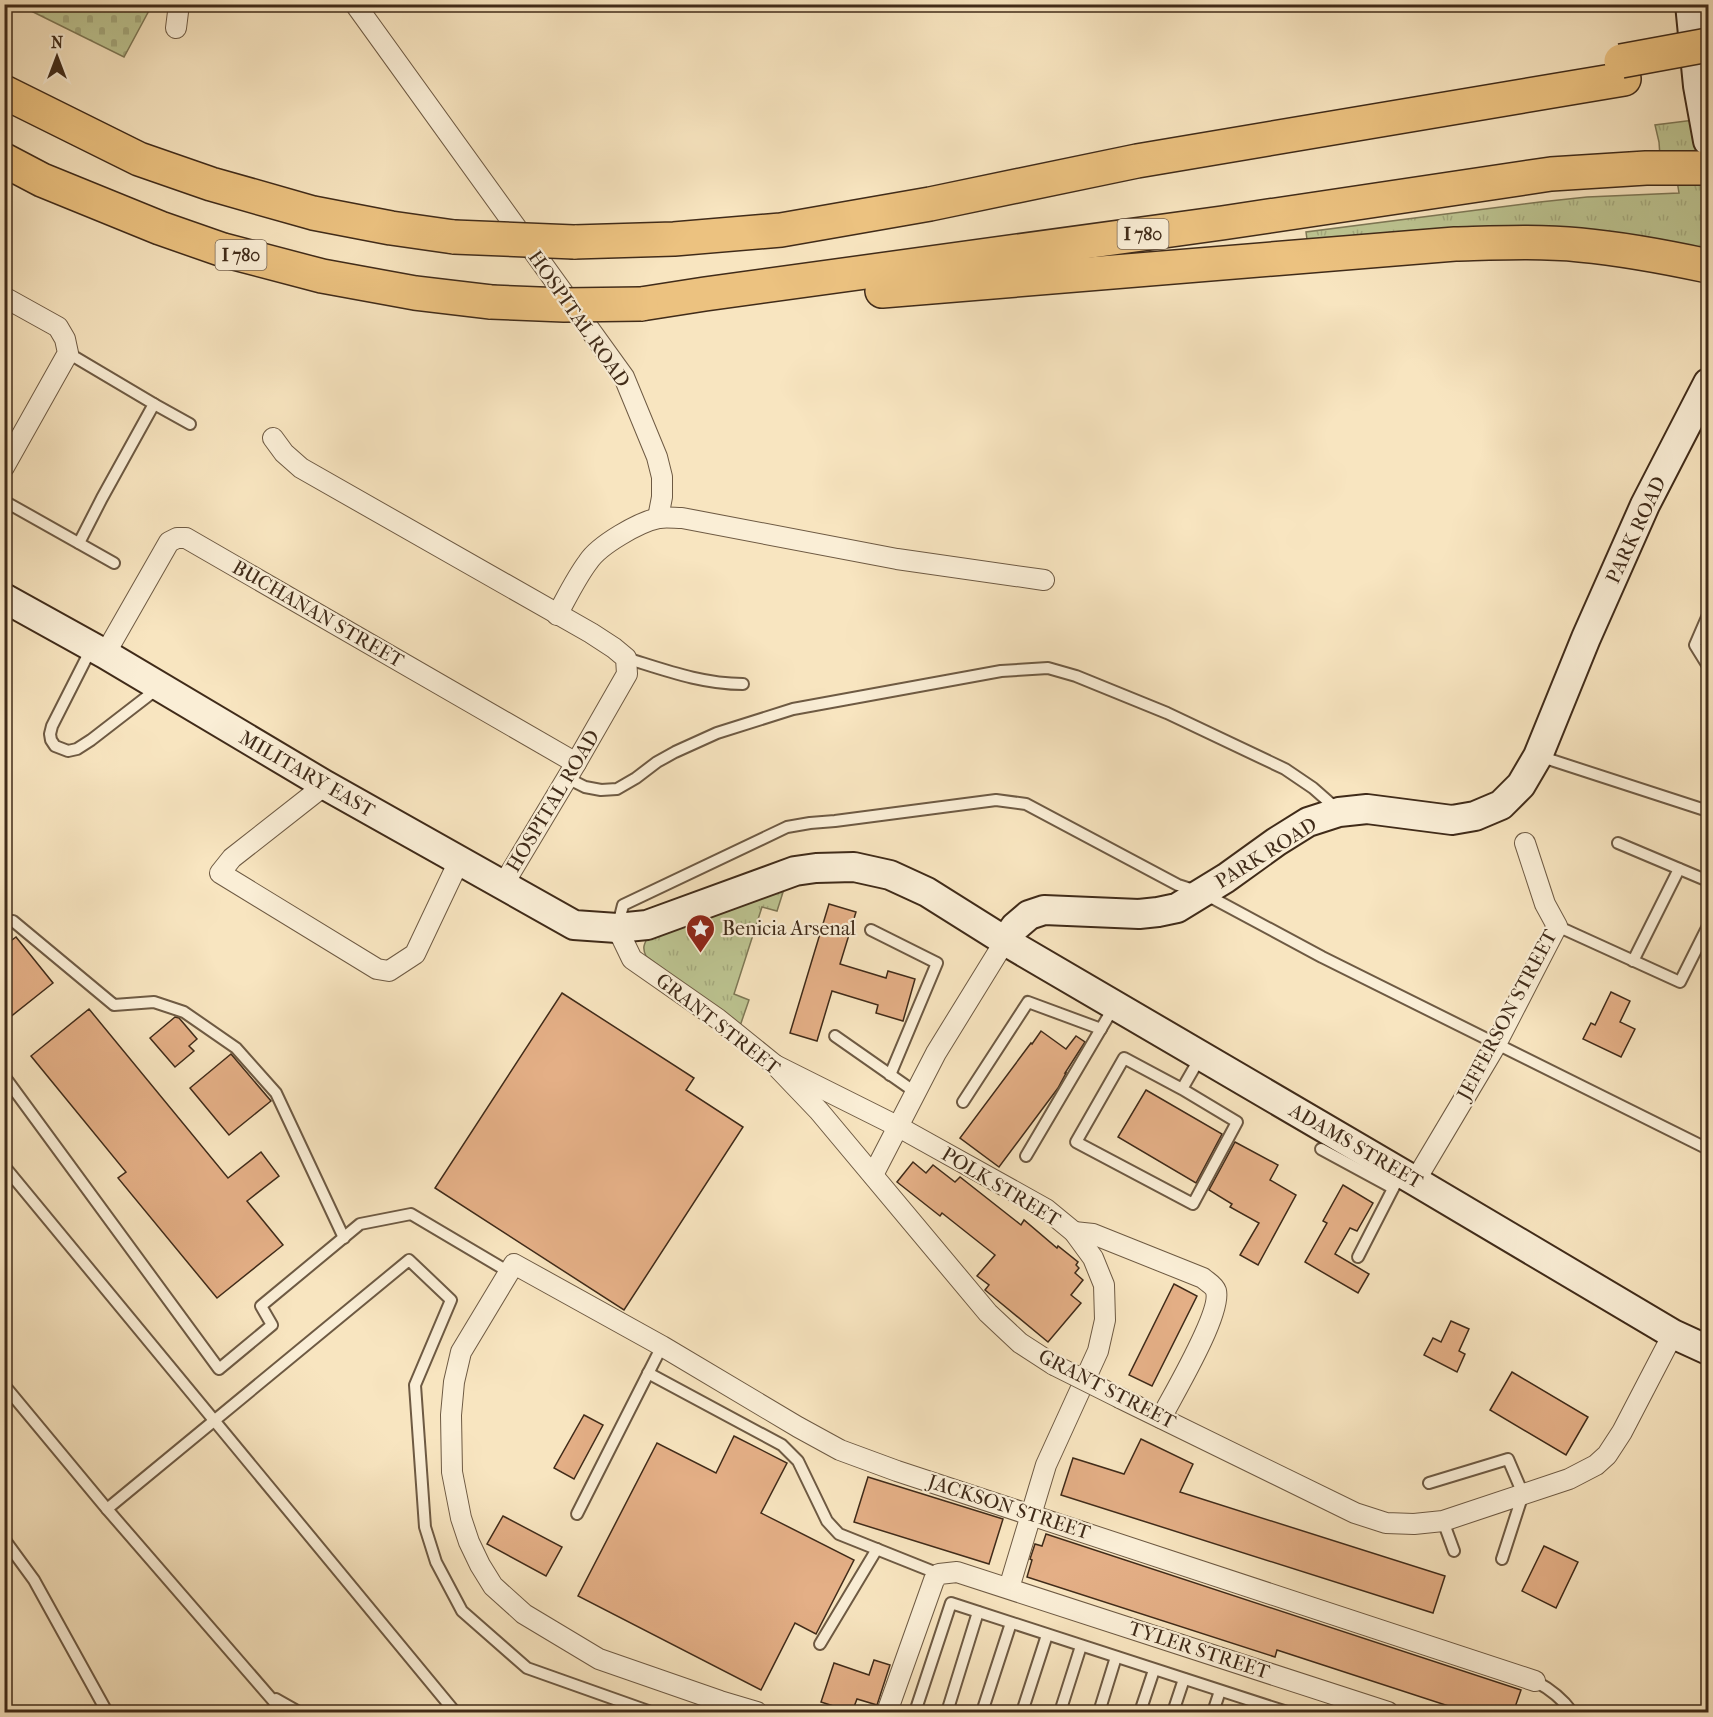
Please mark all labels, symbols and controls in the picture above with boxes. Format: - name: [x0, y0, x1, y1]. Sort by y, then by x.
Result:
- north arrow: [27, 27, 87, 87]
- text: N: [51, 33, 64, 52]
- road number: I 780: [1118, 219, 1168, 249]
- road number: I 780: [216, 240, 266, 270]
- street label: HOSPITAL ROAD: [523, 246, 635, 392]
- street label: PARK ROAD: [1601, 473, 1671, 587]
- street label: BUCHANAN STREET: [228, 556, 408, 673]
- street label: MILITARY EAST: [235, 726, 379, 822]
- street label: HOSPITAL ROAD: [502, 726, 604, 876]
- street label: PARK ROAD: [1211, 813, 1321, 893]
- place icon: Benicia Arsenal: [685, 912, 717, 954]
- place label: Benicia Arsenal: [722, 917, 856, 940]
- street label: JEFFERSON STREET: [1451, 926, 1562, 1106]
- street label: GRANT STREET: [652, 969, 785, 1080]
- street label: ADAMS STREET: [1284, 1098, 1427, 1194]
- street label: POLK STREET: [937, 1142, 1065, 1232]
- street label: GRANT STREET: [1035, 1345, 1180, 1434]
- street label: JACKSON STREET: [923, 1469, 1094, 1544]
- street label: TYLER STREET: [1126, 1616, 1273, 1684]

